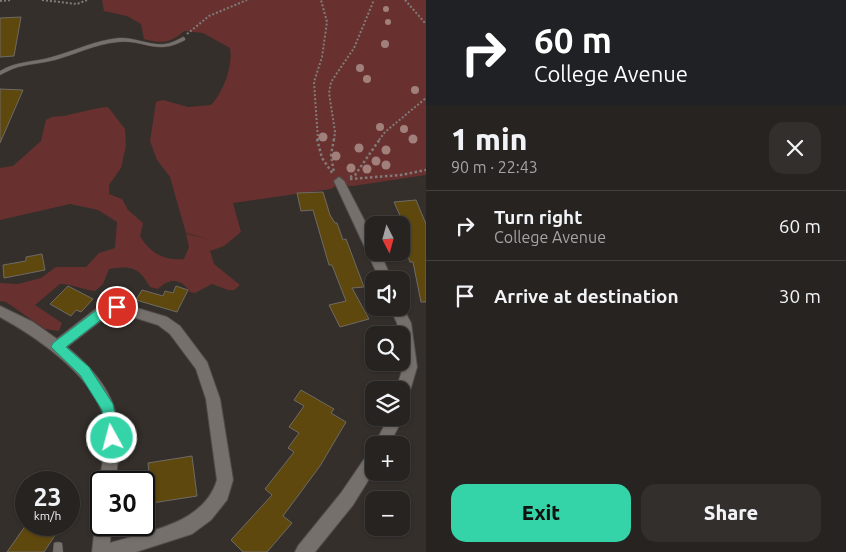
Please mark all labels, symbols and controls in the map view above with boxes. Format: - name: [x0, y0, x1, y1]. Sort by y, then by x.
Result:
- icon: right: [451, 20, 516, 85]
- text: 60 m: [534, 20, 612, 60]
- text: College Avenue: [534, 61, 688, 86]
- text: 1 min: [451, 122, 527, 156]
- button: close: [769, 122, 821, 174]
- text: 90 m · 22:43: [451, 158, 538, 176]
- text: Turn right: [494, 206, 582, 228]
- icon: right: [451, 212, 479, 240]
- text: 60 m: [779, 215, 821, 237]
- north arrow: [365, 216, 410, 261]
- map controls: [365, 216, 410, 536]
- text: College Avenue: [494, 228, 606, 246]
- button: sound: [365, 271, 410, 316]
- icon: arrive: [451, 282, 479, 310]
- text: Arrive at destination: [494, 285, 679, 307]
- text: 30 m: [779, 285, 821, 307]
- pin: [96, 286, 138, 328]
- icon: arrive: [103, 293, 131, 321]
- button: search: [365, 326, 410, 371]
- button: layers: [365, 381, 410, 426]
- position arrow: [85, 411, 137, 463]
- button: +: [365, 436, 410, 481]
- speed limit sign: 30: [90, 471, 155, 536]
- text: 23: [33, 483, 62, 511]
- button: Exit: [451, 484, 631, 542]
- button: Share: [641, 484, 821, 542]
- button: −: [365, 491, 410, 536]
- text: km/h: [34, 509, 61, 522]

